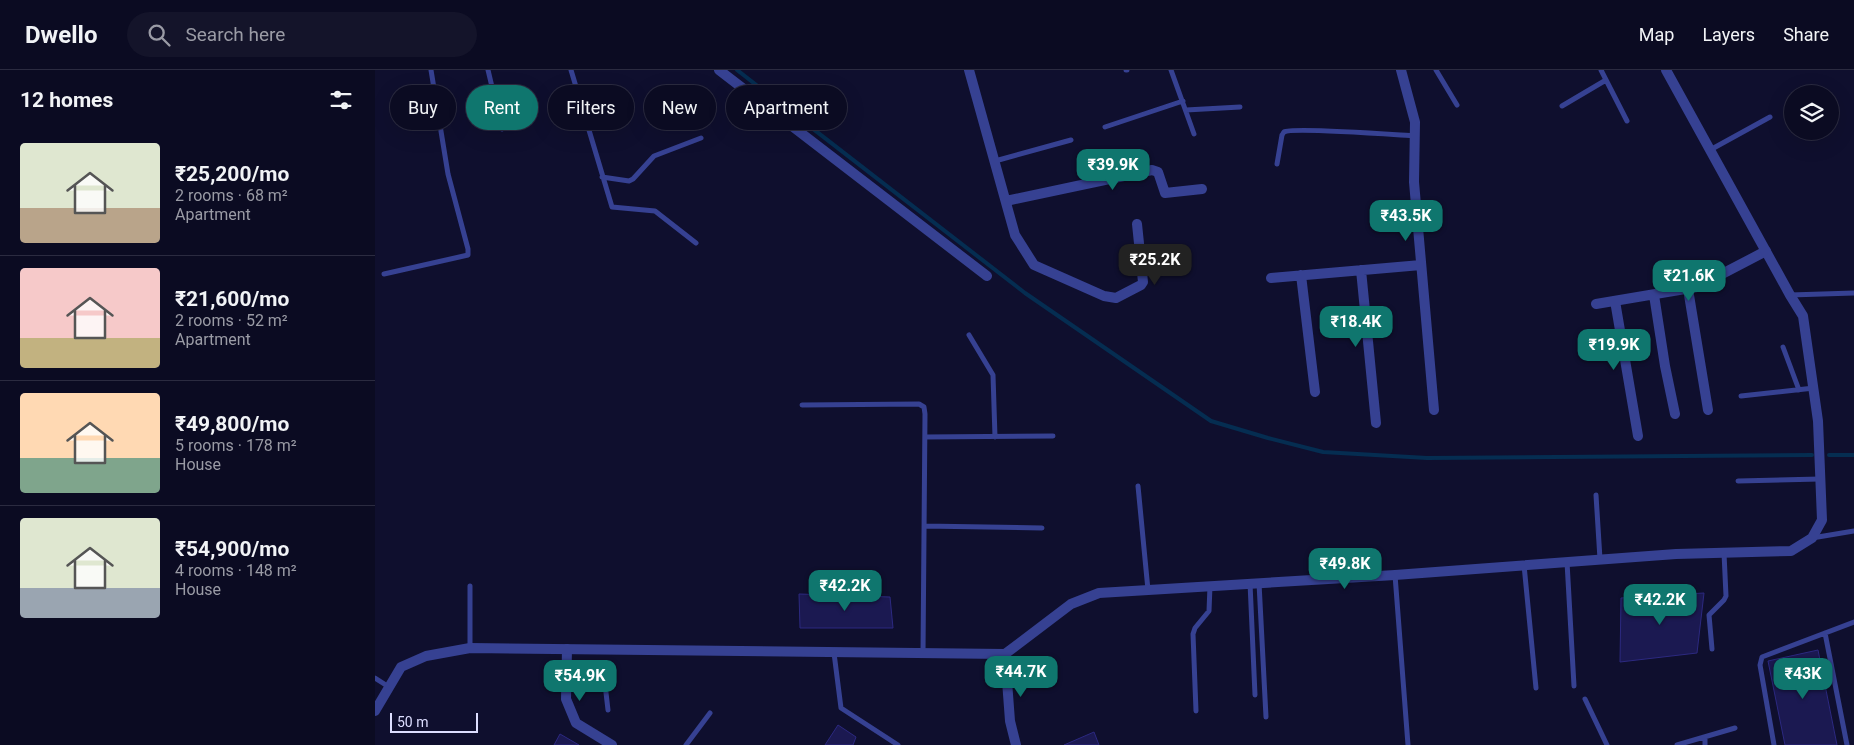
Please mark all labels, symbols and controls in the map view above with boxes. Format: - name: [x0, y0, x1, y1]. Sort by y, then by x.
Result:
- search box: [127, 12, 477, 57]
- text: Dwello: [25, 21, 97, 49]
- icon: search: [145, 21, 173, 49]
- text: Search here: [185, 23, 285, 46]
- text: Map: [1639, 24, 1674, 45]
- text: Layers: [1702, 24, 1755, 45]
- text: Share: [1783, 24, 1829, 45]
- chip: Buy: [390, 85, 456, 130]
- chip: Rent: [466, 85, 538, 130]
- chip: Filters: [548, 85, 634, 130]
- chip: New: [644, 85, 716, 130]
- chip: Apartment: [726, 85, 847, 130]
- map controls: [1784, 85, 1839, 140]
- button: layers: [1784, 85, 1839, 140]
- icon: filters: [327, 86, 355, 114]
- text: 12 homes: [20, 88, 113, 112]
- pin: ₹39.9K: [1072, 148, 1154, 191]
- text: ₹39.9K: [1088, 155, 1138, 174]
- text: ₹25,200/mo: [175, 162, 289, 186]
- icon: home: [60, 163, 120, 223]
- text: 2 rooms · 68 m²: [175, 186, 288, 205]
- pin: ₹43.5K: [1365, 200, 1447, 242]
- text: Apartment: [175, 205, 251, 224]
- text: ₹43.5K: [1381, 206, 1431, 225]
- pin: ₹25.2K: [1114, 244, 1196, 286]
- text: ₹25.2K: [1130, 250, 1180, 269]
- pin: ₹21.6K: [1648, 260, 1730, 302]
- text: ₹21.6K: [1664, 266, 1714, 285]
- text: ₹21,600/mo: [175, 287, 289, 311]
- icon: home: [60, 288, 120, 348]
- pin: ₹18.4K: [1315, 306, 1397, 348]
- text: 2 rooms · 52 m²: [175, 311, 288, 330]
- text: ₹18.4K: [1331, 312, 1381, 331]
- pin: ₹19.9K: [1573, 328, 1655, 371]
- text: Apartment: [175, 330, 251, 349]
- text: ₹19.9K: [1589, 335, 1639, 354]
- text: ₹49,800/mo: [175, 412, 289, 436]
- icon: home: [60, 413, 120, 473]
- text: 5 rooms · 178 m²: [175, 436, 297, 455]
- text: House: [175, 455, 221, 474]
- text: ₹54,900/mo: [175, 537, 289, 561]
- icon: home: [60, 538, 120, 598]
- pin: ₹49.8K: [1304, 548, 1386, 590]
- text: ₹49.8K: [1320, 554, 1370, 573]
- text: 4 rooms · 148 m²: [175, 561, 297, 580]
- pin: ₹42.2K: [804, 570, 886, 612]
- text: ₹42.2K: [820, 576, 870, 595]
- text: House: [175, 580, 221, 599]
- pin: ₹42.2K: [1619, 584, 1701, 626]
- text: ₹42.2K: [1635, 590, 1685, 609]
- pin: ₹44.7K: [980, 656, 1062, 698]
- pin: ₹43K: [1773, 658, 1833, 700]
- pin: ₹54.9K: [539, 660, 621, 702]
- text: ₹44.7K: [996, 662, 1046, 681]
- text: ₹43K: [1785, 664, 1821, 683]
- text: ₹54.9K: [555, 666, 605, 685]
- scale bar: [390, 710, 477, 733]
- text: 50 m: [397, 714, 429, 730]

